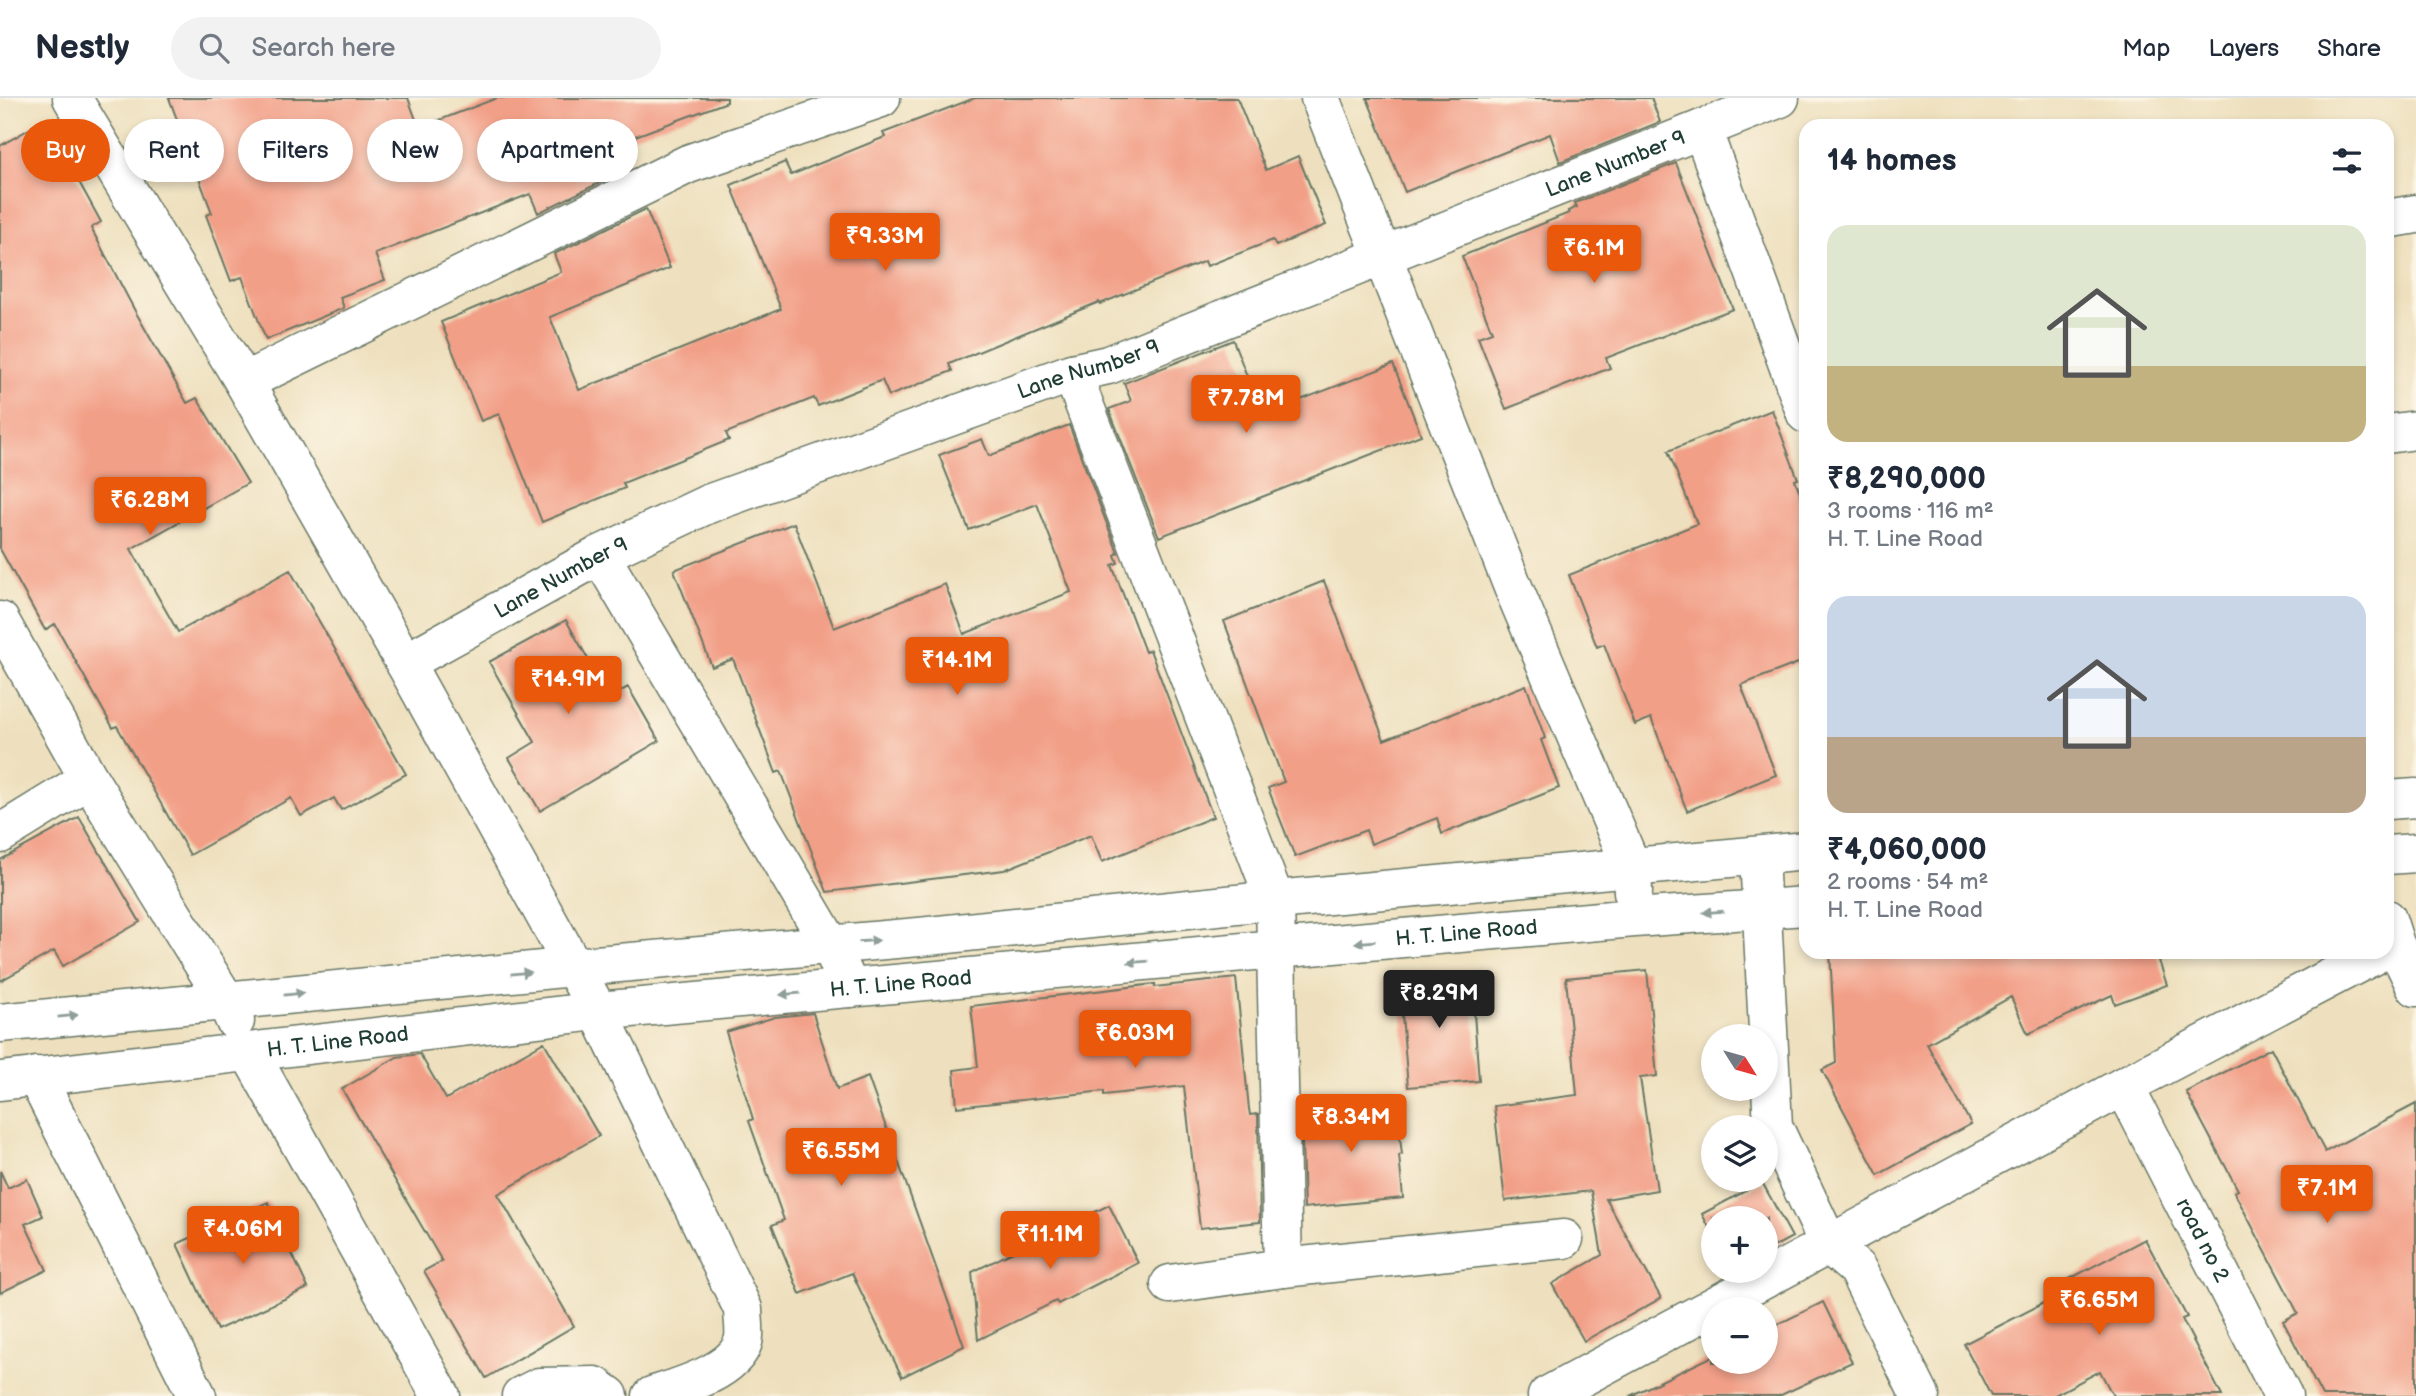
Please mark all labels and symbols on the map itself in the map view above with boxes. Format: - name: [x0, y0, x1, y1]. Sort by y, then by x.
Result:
- street label: Lane Number 9: [1542, 124, 1689, 202]
- pin: ₹9.33M: [828, 214, 942, 273]
- pin: ₹6.1M: [1545, 226, 1643, 285]
- street label: Lane Number 9: [1014, 333, 1163, 404]
- pin: ₹7.78M: [1189, 376, 1303, 435]
- pin: ₹6.28M: [93, 478, 207, 537]
- street label: Lane Number 9: [490, 531, 632, 624]
- pin: ₹14.1M: [900, 638, 1014, 697]
- pin: ₹14.9M: [511, 656, 625, 716]
- one-way arrow: [1702, 907, 1724, 918]
- street label: H. T. Line Road: [1394, 914, 1538, 951]
- one-way arrow: [859, 935, 881, 946]
- one-way arrow: [1353, 937, 1375, 948]
- one-way arrow: [1127, 957, 1149, 968]
- street label: H. T. Line Road: [829, 964, 973, 1002]
- one-way arrow: [510, 967, 532, 978]
- pin: ₹8.29M: [1382, 970, 1496, 1030]
- one-way arrow: [284, 989, 306, 1000]
- one-way arrow: [778, 989, 800, 1000]
- pin: ₹6.03M: [1078, 1010, 1192, 1070]
- one-way arrow: [57, 1011, 79, 1022]
- street label: H. T. Line Road: [266, 1021, 410, 1062]
- north arrow: [1701, 1024, 1778, 1101]
- pin: ₹8.34M: [1294, 1094, 1408, 1154]
- pin: ₹6.55M: [784, 1128, 898, 1188]
- pin: ₹7.1M: [2278, 1166, 2376, 1225]
- street label: road no 2: [2171, 1194, 2235, 1286]
- pin: ₹4.06M: [186, 1206, 300, 1266]
- pin: ₹11.1M: [993, 1212, 1107, 1271]
- pin: ₹6.65M: [2042, 1278, 2156, 1337]

